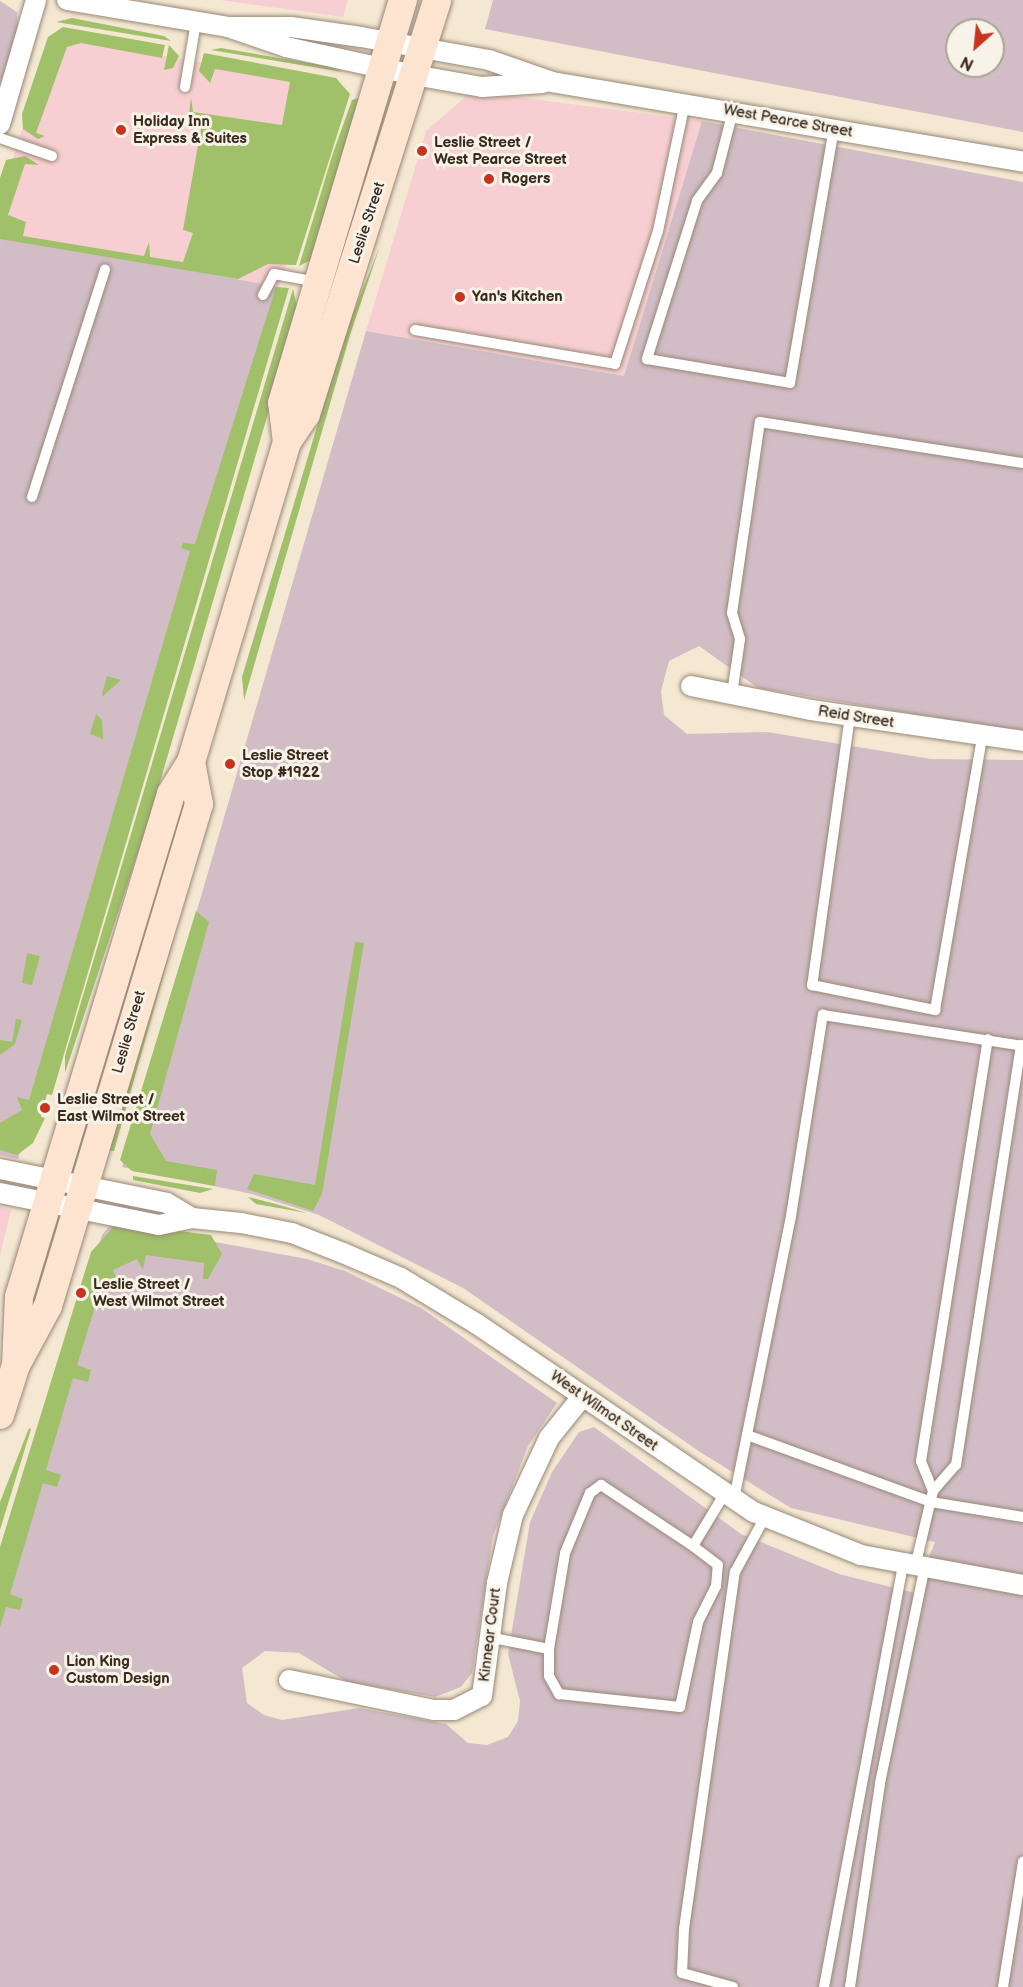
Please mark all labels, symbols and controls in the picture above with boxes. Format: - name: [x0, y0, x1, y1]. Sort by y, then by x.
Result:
- north arrow: [945, 18, 1005, 78]
- text: N: [958, 52, 977, 74]
- street label: West Pearce Street: [722, 101, 854, 141]
- place label: Holiday Inn Express & Suites: [133, 112, 247, 147]
- marker: Holiday Inn Express & Suites: [114, 123, 128, 137]
- place label: Leslie Street / West Pearce Street: [434, 133, 567, 168]
- marker: Leslie Street / West Pearce Street: [415, 144, 429, 158]
- place label: Rogers: [501, 170, 550, 188]
- marker: Rogers: [482, 172, 496, 186]
- street label: Leslie Street: [345, 180, 389, 266]
- place label: Yan's Kitchen: [472, 288, 563, 306]
- marker: Yan's Kitchen: [453, 290, 467, 304]
- street label: Reid Street: [817, 702, 895, 732]
- place label: Leslie Street Stop #1922: [242, 746, 329, 781]
- marker: Leslie Street Stop #1922: [223, 757, 237, 771]
- street label: Leslie Street: [109, 988, 149, 1076]
- place label: Leslie Street / East Wilmot Street: [57, 1090, 185, 1125]
- marker: Leslie Street / East Wilmot Street: [38, 1101, 52, 1115]
- place label: Leslie Street / West Wilmot Street: [93, 1275, 224, 1310]
- marker: Leslie Street / West Wilmot Street: [74, 1286, 88, 1300]
- street label: West Wilmot Street: [546, 1367, 662, 1455]
- street label: Kinnear Court: [475, 1587, 505, 1683]
- place label: Lion King Custom Design: [66, 1652, 170, 1687]
- marker: Lion King Custom Design: [47, 1663, 61, 1677]

